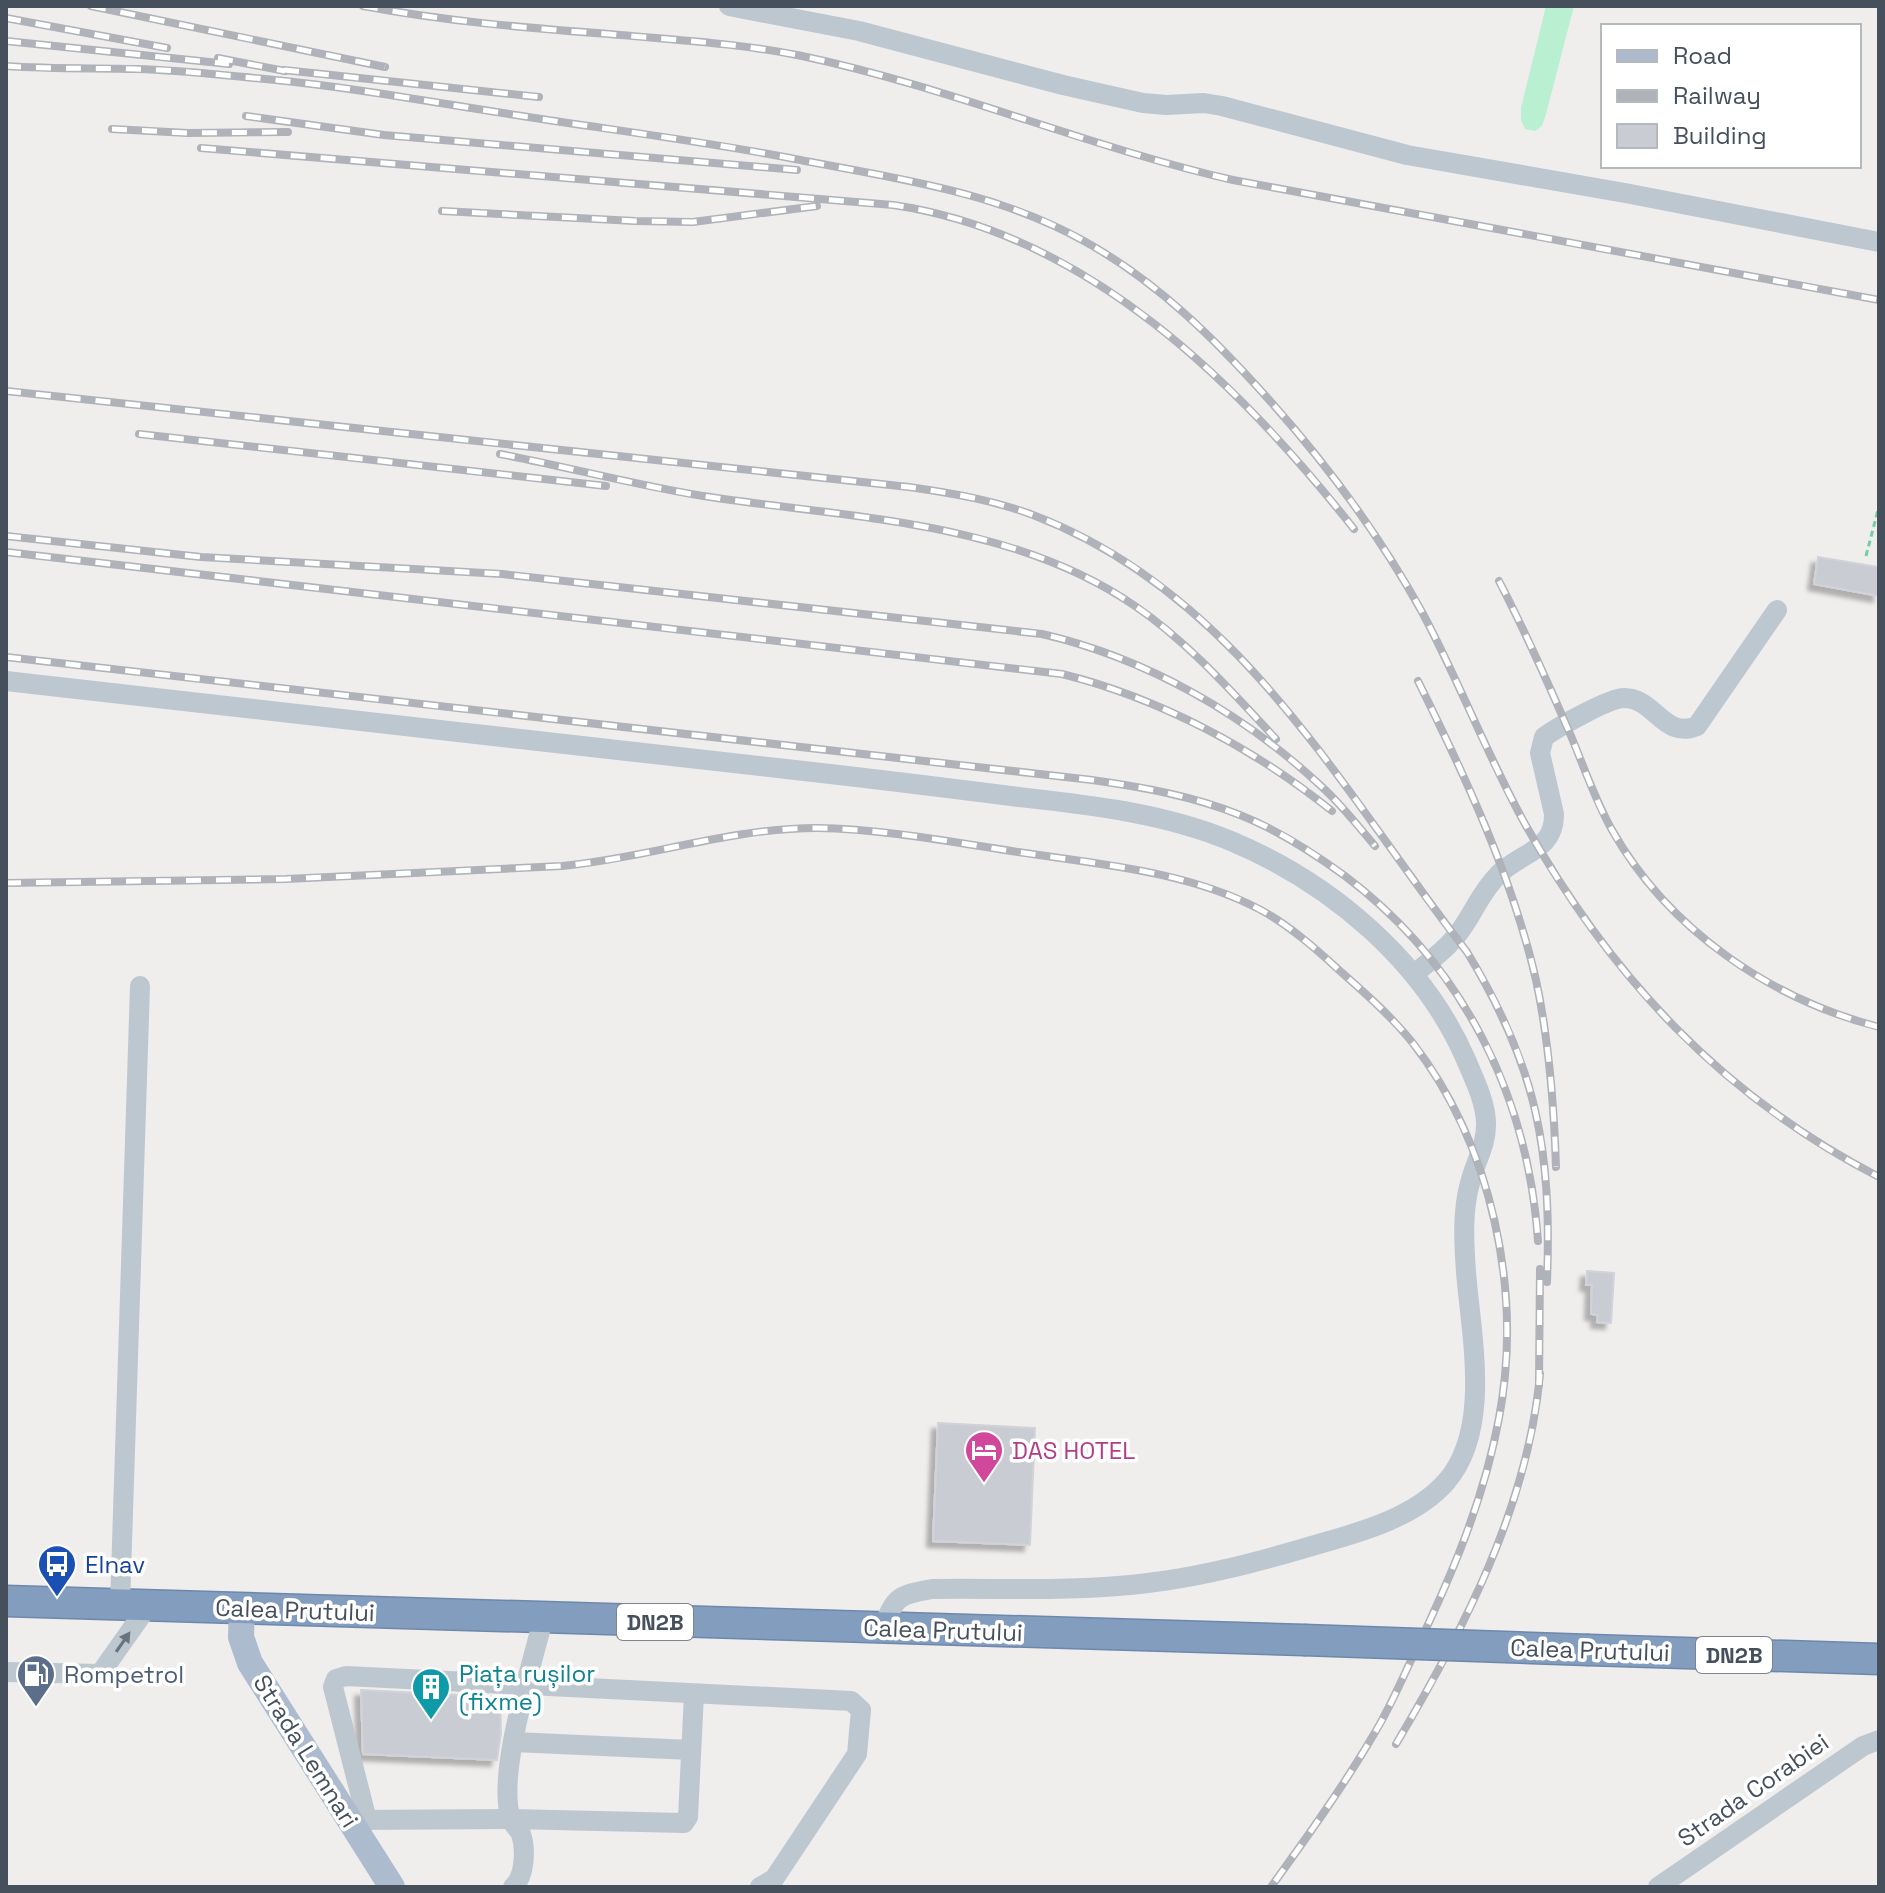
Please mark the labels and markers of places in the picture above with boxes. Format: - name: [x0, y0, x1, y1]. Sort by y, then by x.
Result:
- hotel icon: DAS HOTEL: [963, 1429, 1005, 1484]
- place label: DAS HOTEL: [1012, 1435, 1135, 1466]
- bus stop icon: Elnav: [36, 1543, 78, 1598]
- place label: Elnav: [85, 1549, 145, 1580]
- fuel station icon: Rompetrol: [15, 1653, 57, 1708]
- place label: Piața rușilor (fixme): [459, 1658, 595, 1717]
- place label: Rompetrol: [64, 1659, 184, 1690]
- building icon: Piața rușilor (fixme): [410, 1666, 452, 1721]

